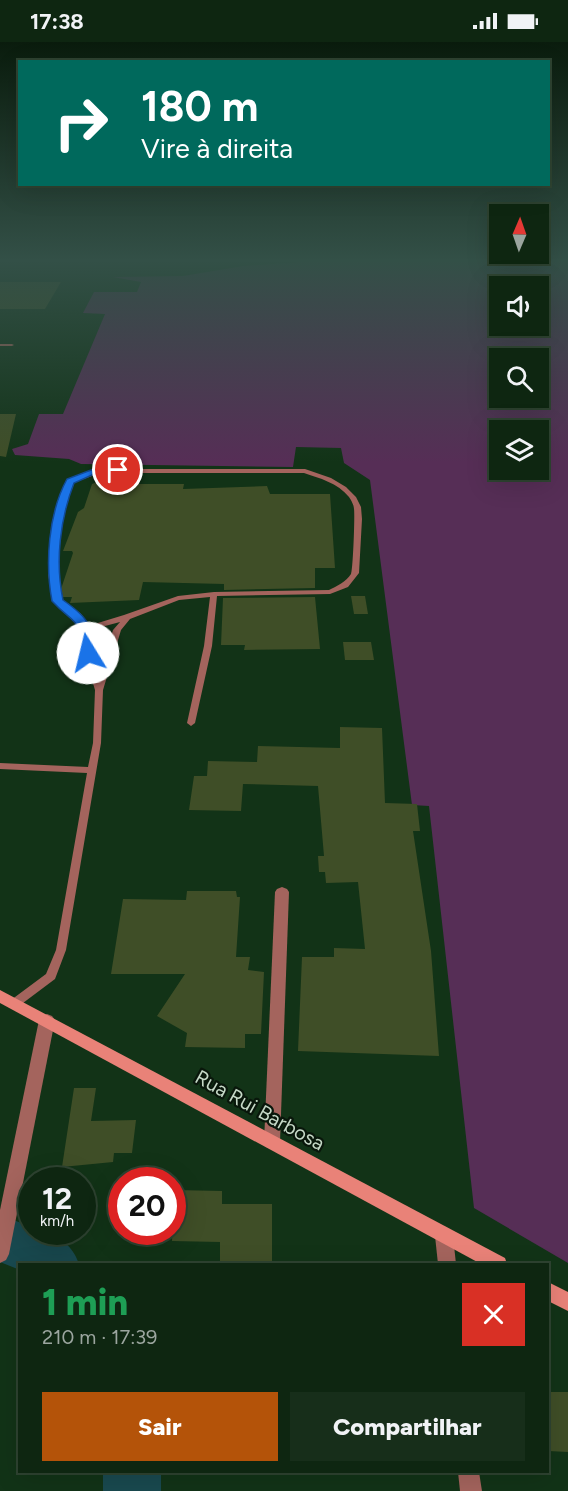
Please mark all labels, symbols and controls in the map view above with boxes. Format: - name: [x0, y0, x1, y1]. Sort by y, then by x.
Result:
- text: 17:38: [30, 8, 84, 35]
- text: 180 m: [141, 81, 258, 132]
- icon: right: [42, 84, 120, 162]
- text: Vire à direita: [141, 132, 293, 165]
- north arrow: [489, 204, 549, 264]
- map controls: [489, 204, 549, 480]
- button: sound: [489, 276, 549, 336]
- button: search: [489, 348, 549, 408]
- button: layers: [489, 420, 549, 480]
- pin: [92, 444, 143, 495]
- icon: arrive: [101, 453, 134, 486]
- position arrow: [56, 621, 120, 685]
- street label: Rua Rui Barbosa: [191, 1065, 329, 1155]
- speed limit sign: 20: [108, 1167, 186, 1245]
- text: 12: [42, 1180, 72, 1217]
- text: km/h: [40, 1212, 74, 1230]
- text: 1 min: [42, 1281, 128, 1324]
- button: close: [462, 1283, 525, 1346]
- text: 210 m · 17:39: [42, 1325, 157, 1349]
- button: Sair: [42, 1392, 278, 1461]
- button: Compartilhar: [290, 1392, 525, 1461]

